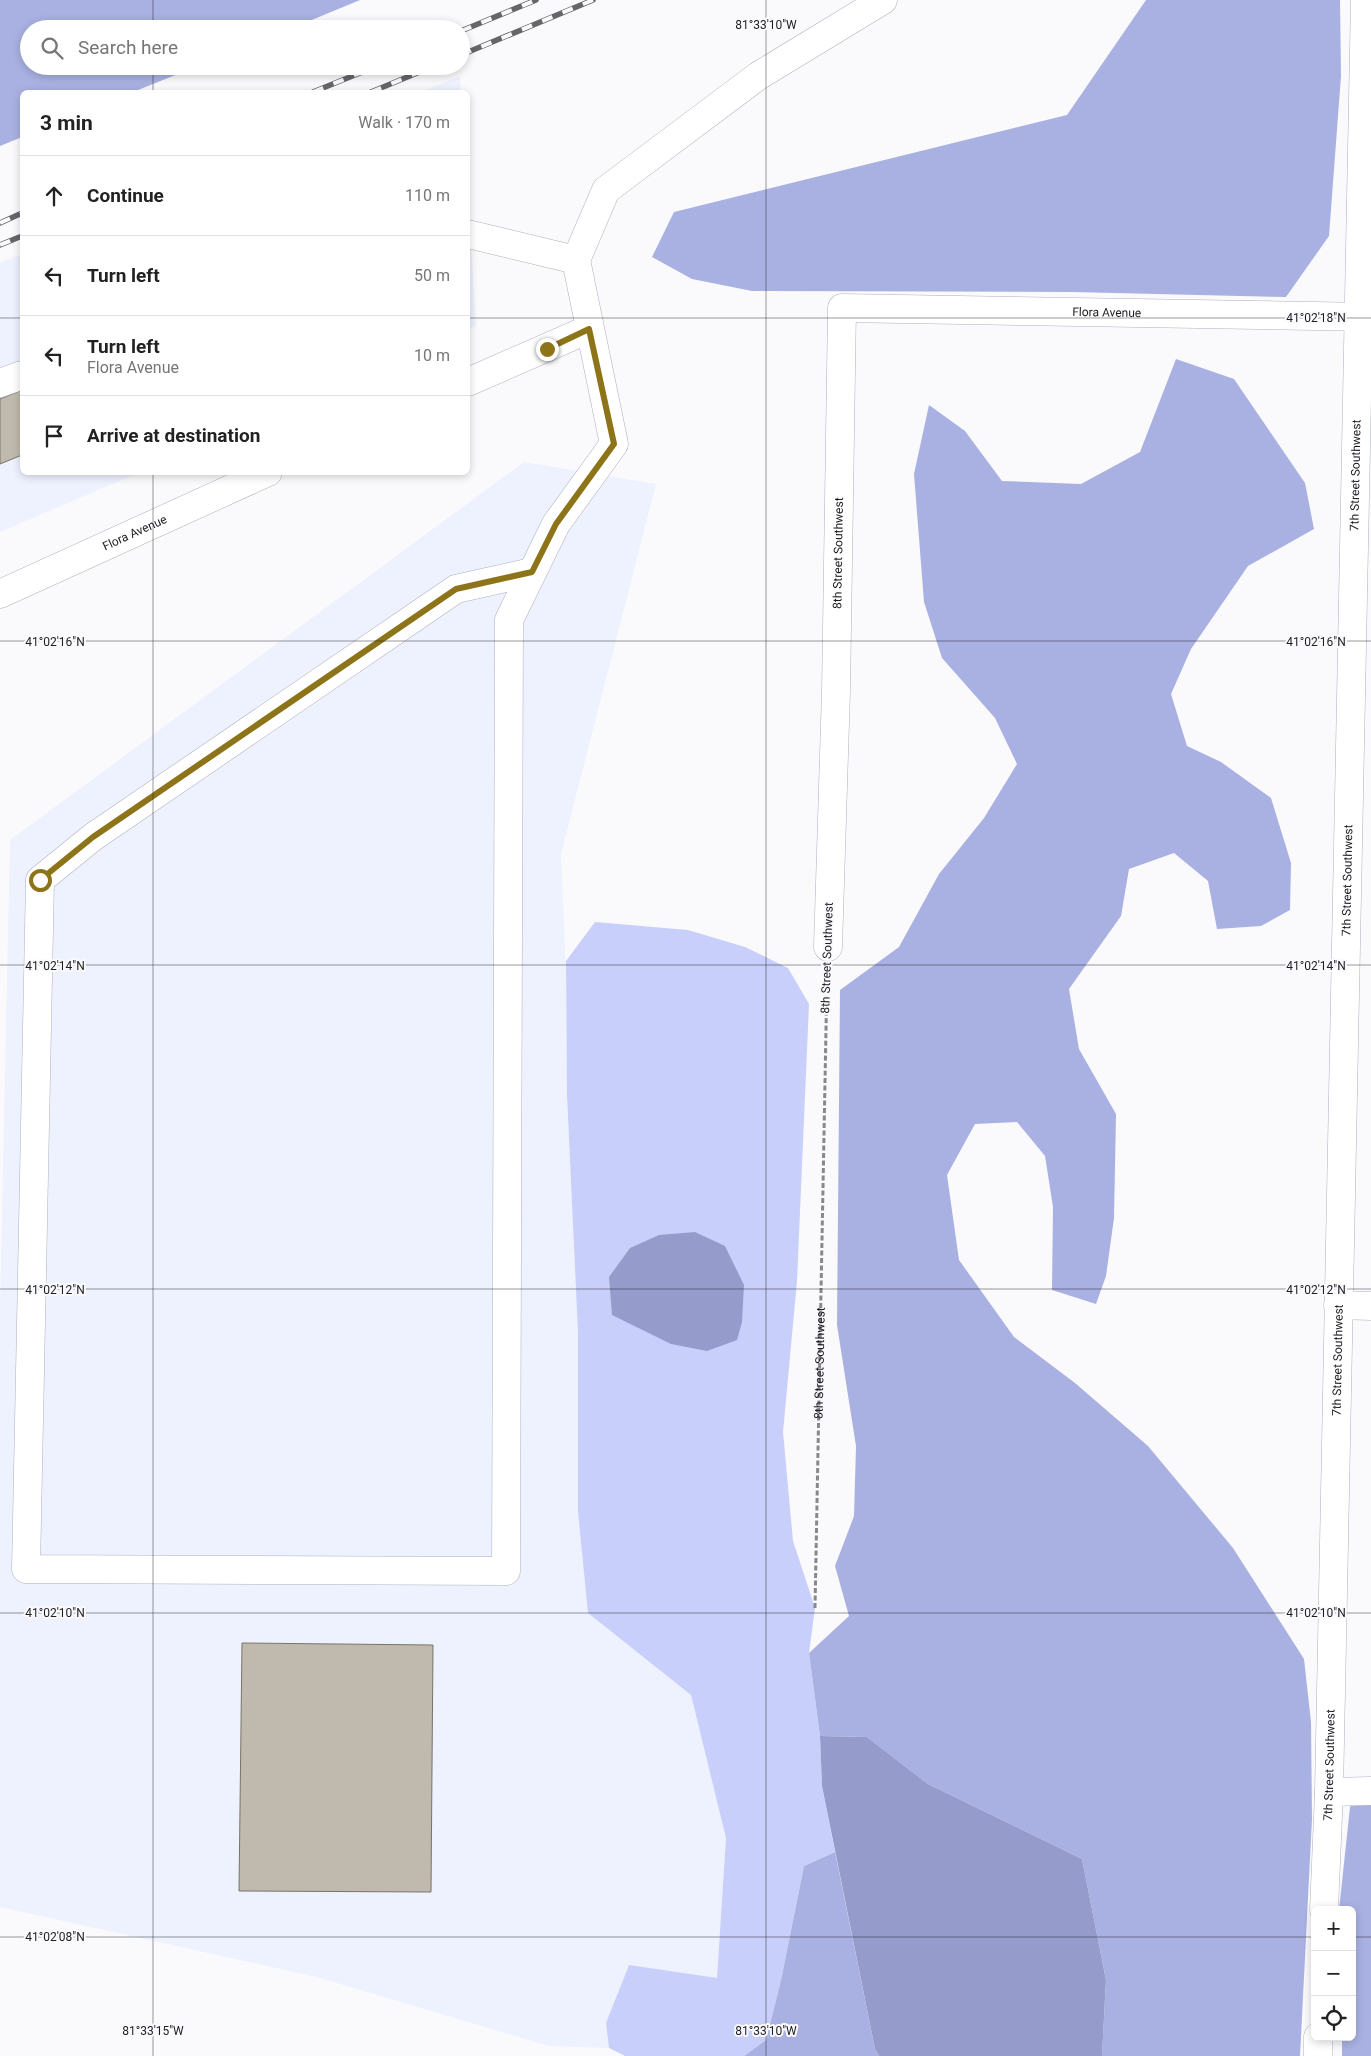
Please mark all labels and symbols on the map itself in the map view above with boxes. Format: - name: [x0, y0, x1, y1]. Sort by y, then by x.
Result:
- text: 81°33'10"W: [735, 18, 797, 32]
- street label: Flora Avenue: [1072, 305, 1141, 320]
- text: 41°02'18"N: [1286, 311, 1346, 325]
- route end: [536, 338, 559, 361]
- street label: 7th Street Southwest: [1347, 419, 1364, 531]
- street label: 8th Street Southwest: [830, 497, 846, 609]
- street label: Flora Avenue: [100, 512, 169, 553]
- text: 41°02'16"N: [25, 635, 85, 649]
- text: 41°02'16"N: [1286, 635, 1346, 649]
- street label: 7th Street Southwest: [1339, 824, 1355, 936]
- route start: [29, 869, 52, 892]
- street label: 8th Street Southwest: [818, 902, 836, 1014]
- text: 41°02'14"N: [25, 959, 85, 973]
- text: 41°02'14"N: [1286, 959, 1346, 973]
- text: 41°02'12"N: [25, 1283, 85, 1297]
- text: 41°02'12"N: [1286, 1283, 1346, 1297]
- street label: 7th Street Southwest: [1330, 1304, 1346, 1416]
- street label: 8th Street Southwest: [812, 1307, 828, 1419]
- text: 41°02'10"N: [25, 1606, 85, 1620]
- text: 41°02'10"N: [1286, 1606, 1346, 1620]
- street label: 7th Street Southwest: [1321, 1709, 1338, 1821]
- text: 41°02'08"N: [25, 1930, 85, 1944]
- text: 81°33'15"W: [122, 2024, 184, 2038]
- text: 81°33'10"W: [735, 2024, 797, 2038]

